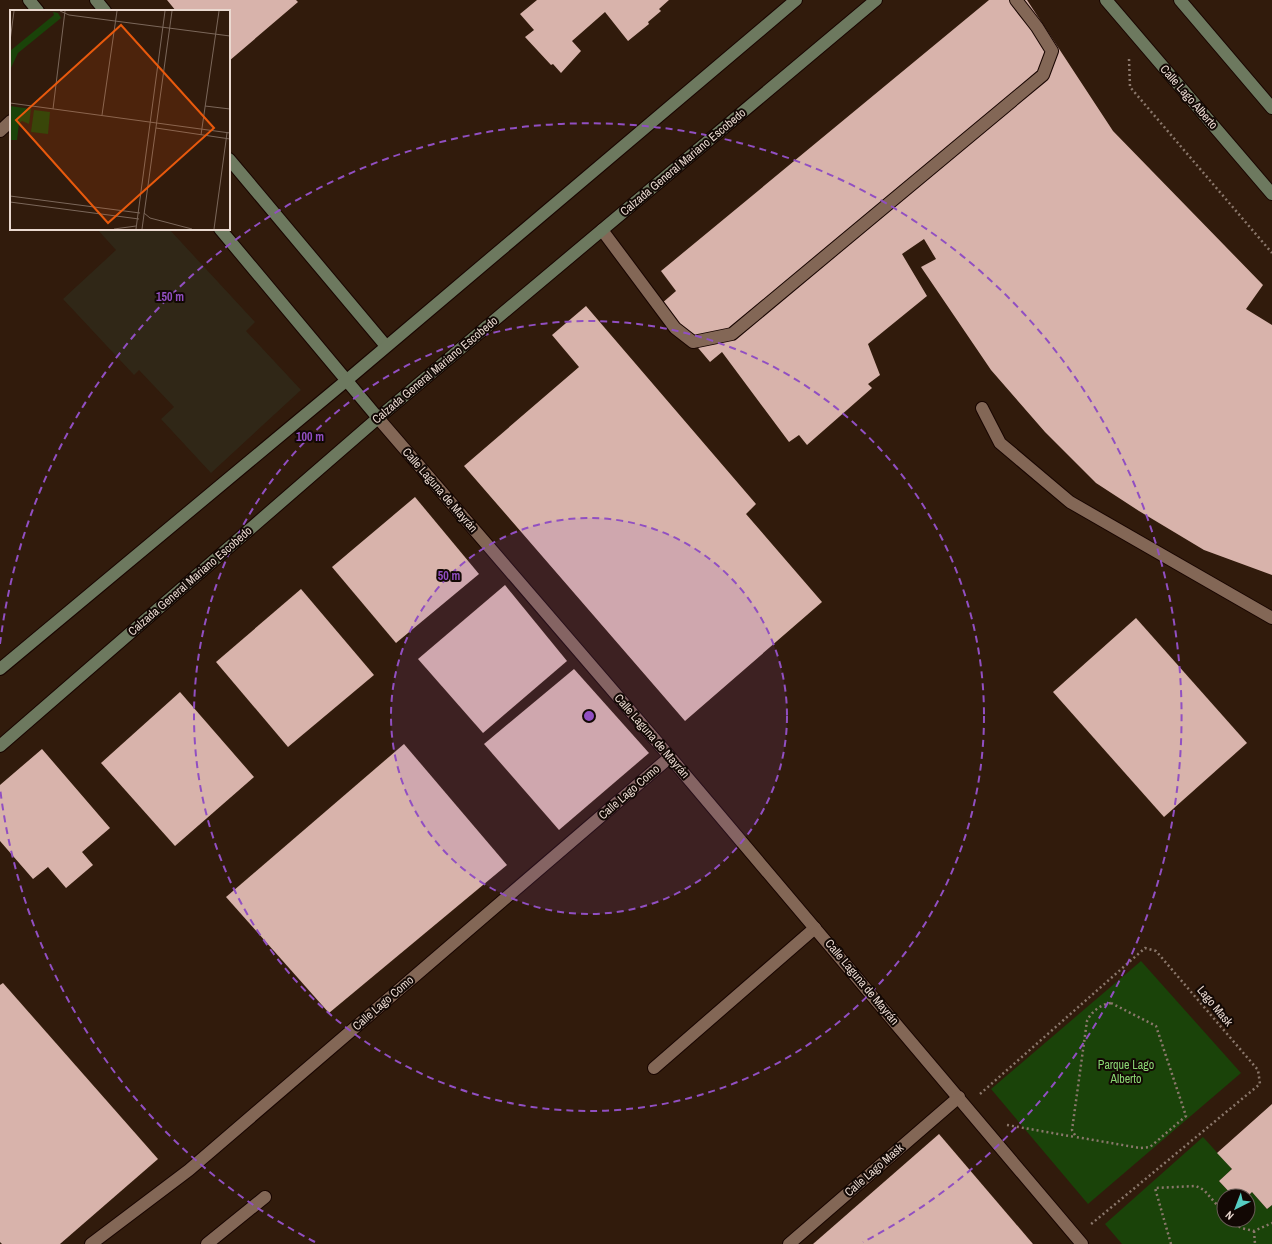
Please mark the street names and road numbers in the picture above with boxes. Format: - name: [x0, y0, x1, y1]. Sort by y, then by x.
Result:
- street label: Calle Lago Alberto: [1157, 61, 1221, 133]
- street label: Calzada General Mariano Escobedo: [617, 105, 749, 219]
- street label: Calzada General Mariano Escobedo: [369, 313, 501, 427]
- street label: Calle Laguna de Mayrán: [399, 444, 481, 536]
- street label: Calzada General Mariano Escobedo: [125, 523, 255, 639]
- street label: Calle Laguna de Mayrán: [611, 690, 693, 782]
- street label: Calle Lago Como: [595, 761, 663, 823]
- street label: Calle Laguna de Mayrán: [821, 936, 903, 1028]
- street label: Calle Lago Como: [349, 972, 417, 1034]
- street label: Lago Mask: [1193, 982, 1237, 1030]
- street label: Calle Lago Mask: [841, 1140, 907, 1200]

